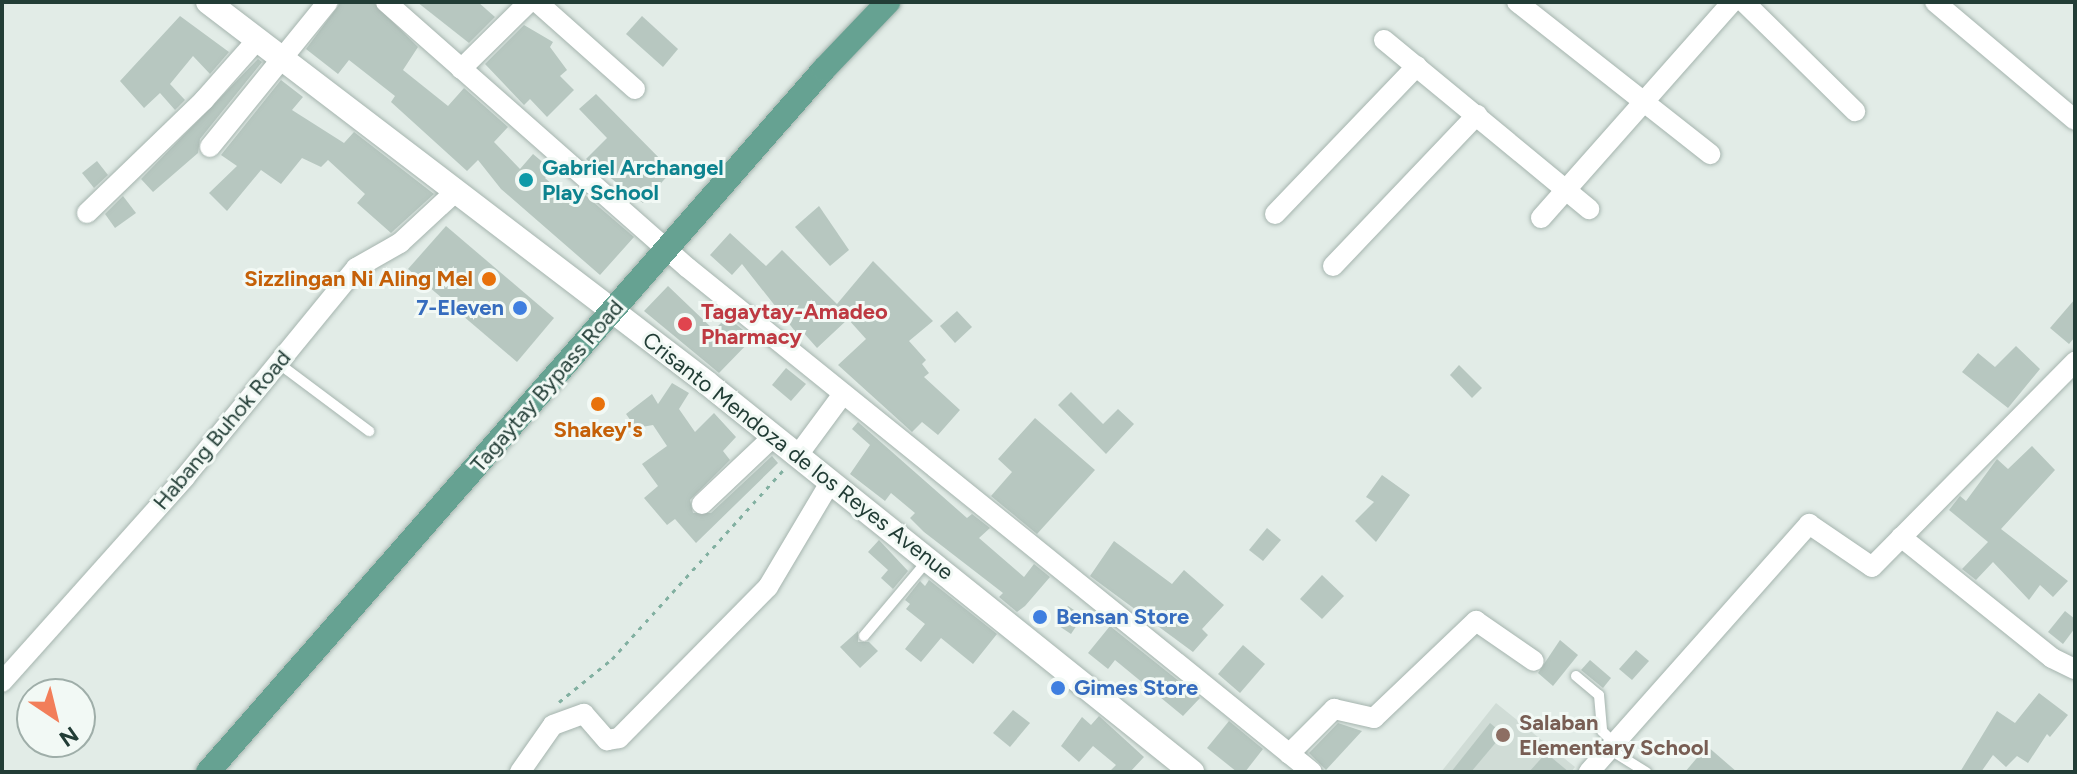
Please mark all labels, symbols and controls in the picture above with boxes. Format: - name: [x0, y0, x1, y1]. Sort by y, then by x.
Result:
- place label: Gabriel Archangel Play School: [542, 154, 724, 206]
- marker: Gabriel Archangel Play School: [517, 171, 535, 189]
- place label: Sizzlingan Ni Aling Mel: [244, 266, 473, 292]
- marker: Sizzlingan Ni Aling Mel: [480, 270, 498, 288]
- street label: Tagaytay Bypass Road: [465, 294, 629, 478]
- place label: 7-Eleven: [416, 295, 504, 321]
- place label: Tagaytay-Amadeo Pharmacy: [701, 298, 888, 350]
- marker: 7-Eleven: [511, 299, 529, 317]
- marker: Tagaytay-Amadeo Pharmacy: [676, 315, 694, 333]
- street label: Crisanto Mendoza de los Reyes Avenue: [637, 326, 959, 586]
- street label: Habang Buhok Road: [148, 345, 296, 515]
- marker: Shakey's: [589, 395, 607, 413]
- place label: Shakey's: [554, 417, 642, 443]
- place label: Bensan Store: [1056, 604, 1189, 630]
- marker: Bensan Store: [1031, 608, 1049, 626]
- place label: Gimes Store: [1074, 675, 1198, 701]
- north arrow: [16, 678, 96, 758]
- marker: Gimes Store: [1049, 679, 1067, 697]
- place label: Salaban Elementary School: [1519, 709, 1709, 760]
- text: N: [54, 720, 84, 752]
- marker: Salaban Elementary School: [1494, 726, 1512, 744]

